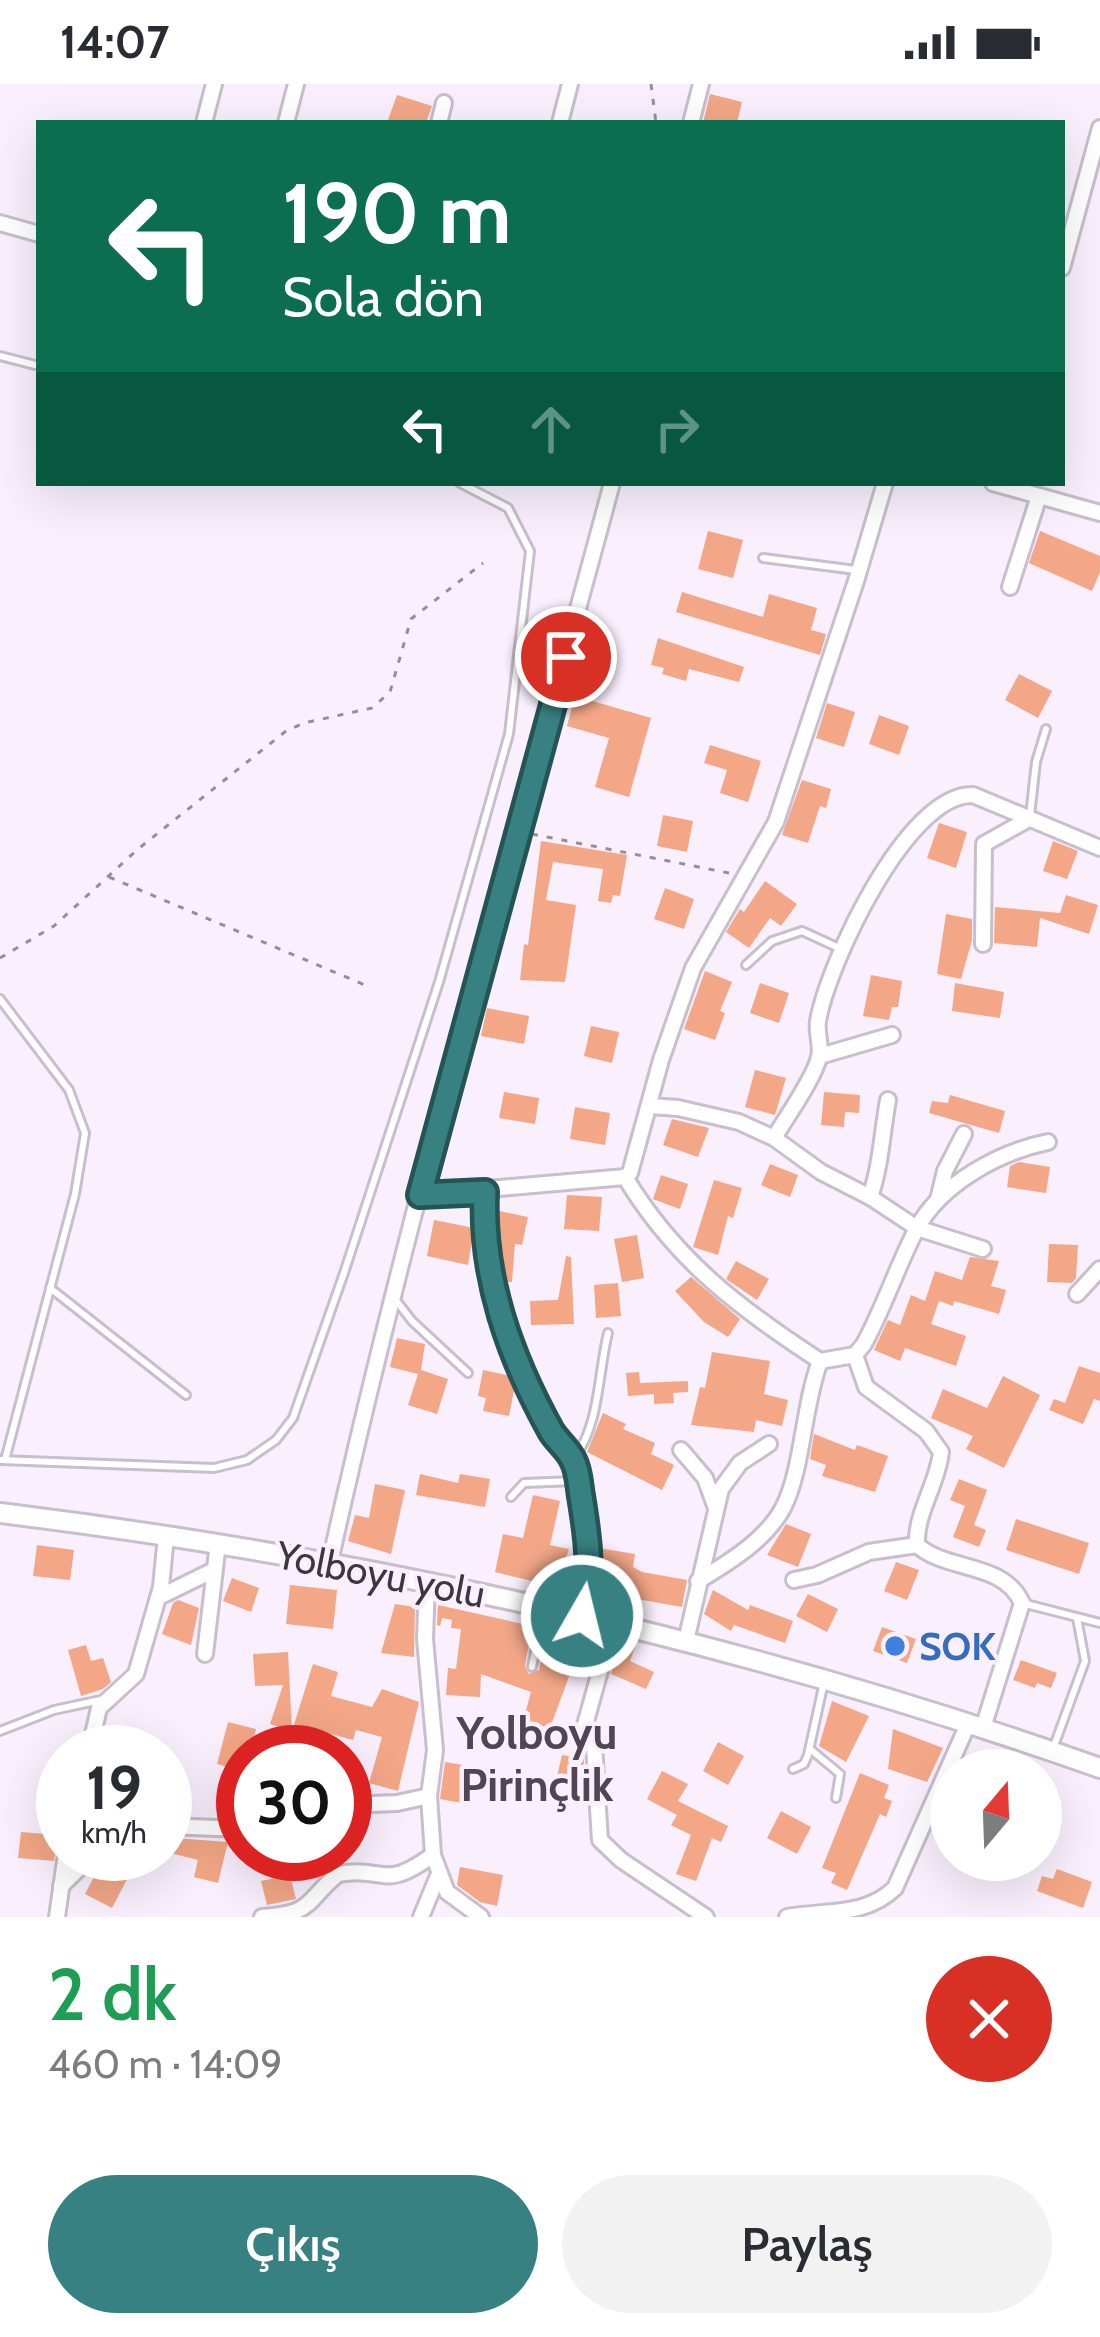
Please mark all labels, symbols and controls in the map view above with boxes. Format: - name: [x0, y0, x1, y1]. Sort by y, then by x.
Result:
- text: 14:07: [60, 15, 169, 69]
- text: 190 m: [282, 162, 511, 264]
- icon: left: [84, 168, 240, 324]
- text: Sola dön: [282, 264, 484, 330]
- icon: left: [392, 396, 458, 462]
- icon: ahead: [518, 396, 584, 462]
- icon: right: [644, 396, 710, 462]
- pin: [515, 606, 617, 708]
- icon: arrive: [533, 624, 599, 690]
- street label: Yolboyu yolu: [272, 1530, 489, 1618]
- position arrow: [519, 1553, 645, 1679]
- place label: SOK: [919, 1622, 996, 1670]
- marker: SOK: [882, 1633, 908, 1659]
- district label: Yolboyu Pirinçlik: [456, 1706, 617, 1812]
- speed limit sign: 30: [216, 1725, 372, 1881]
- north arrow: [930, 1749, 1062, 1881]
- map controls: [930, 1749, 1062, 1881]
- text: 19: [86, 1751, 142, 1824]
- text: km/h: [81, 1814, 147, 1851]
- text: 2 dk: [48, 1951, 177, 2038]
- button: close: [926, 1956, 1052, 2082]
- text: 460 m · 14:09: [48, 2040, 282, 2088]
- button: Çıkış: [48, 2175, 538, 2313]
- button: Paylaş: [562, 2175, 1052, 2313]

